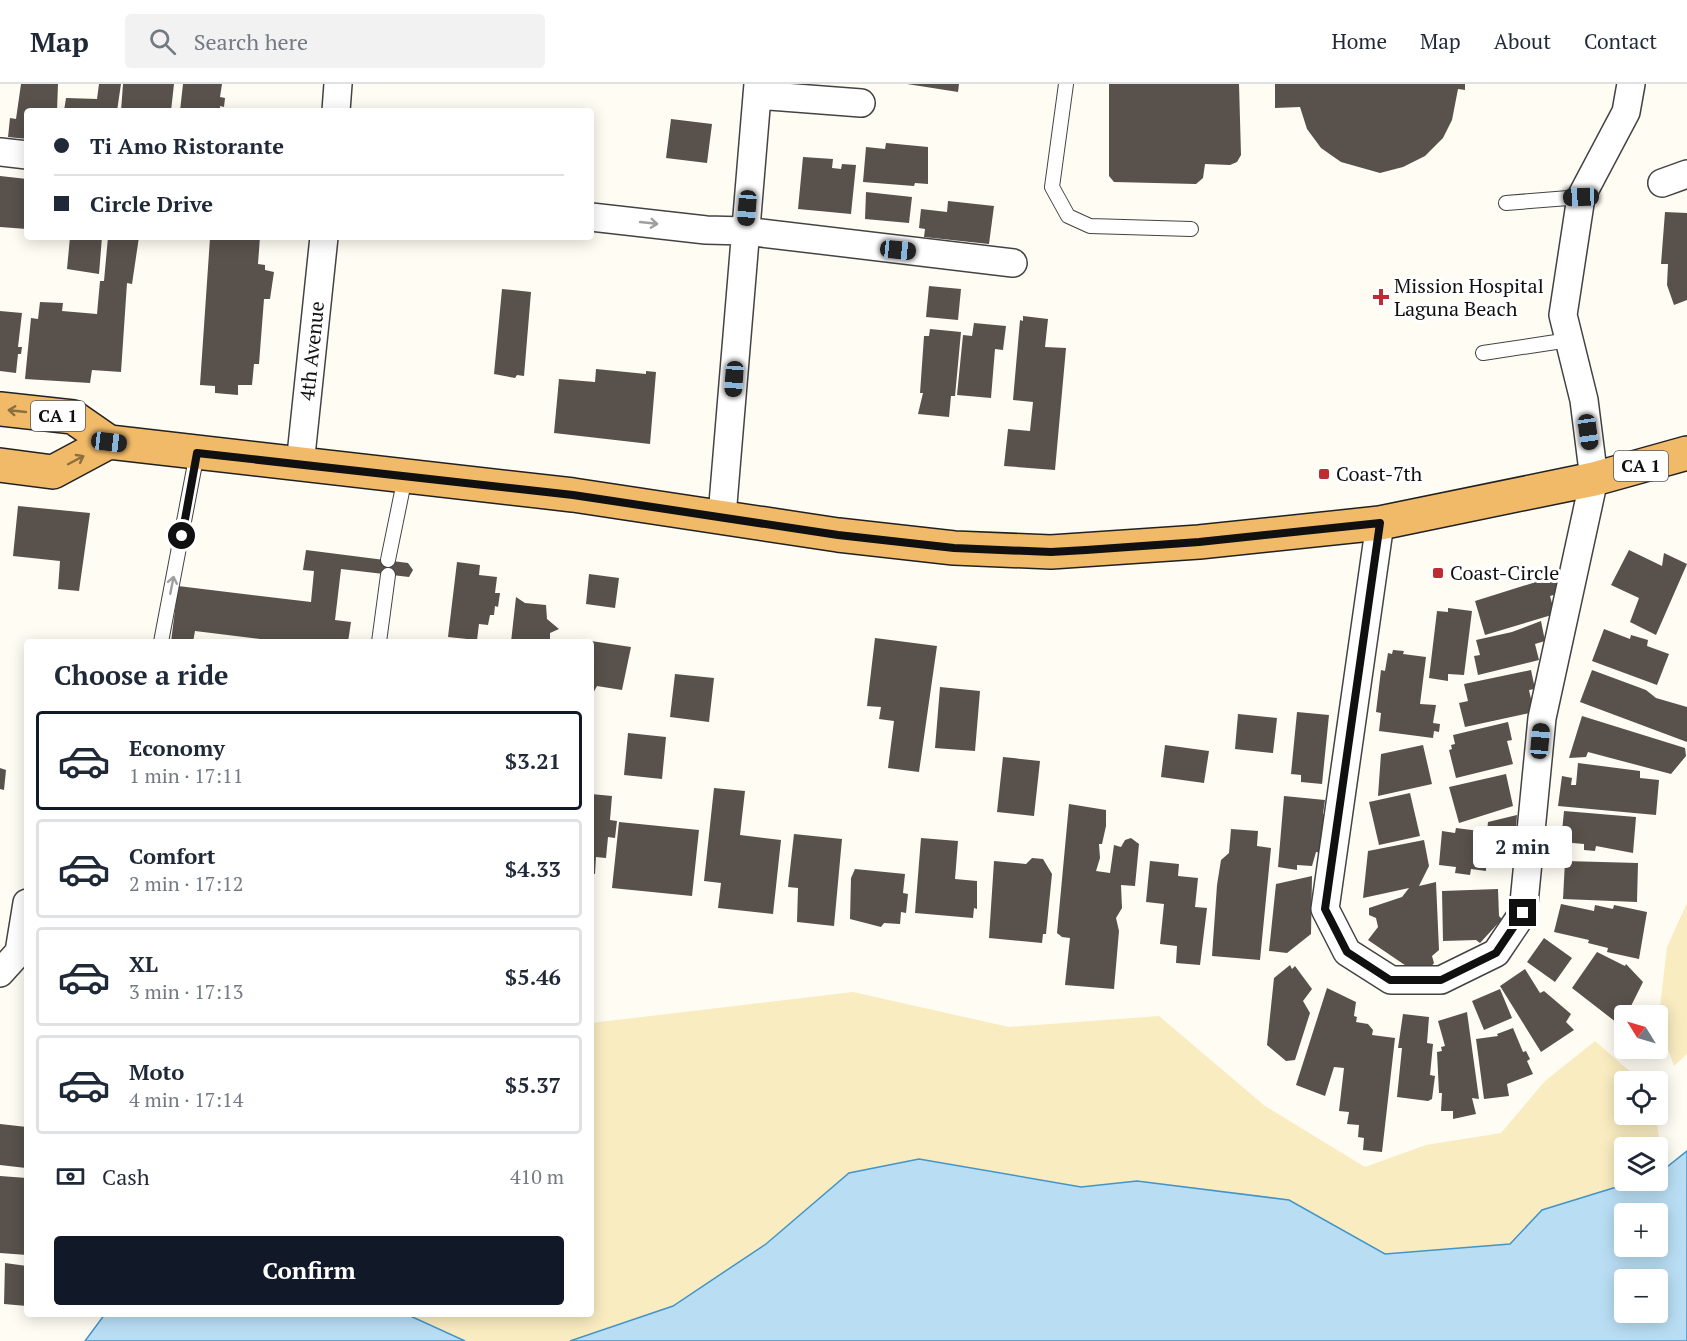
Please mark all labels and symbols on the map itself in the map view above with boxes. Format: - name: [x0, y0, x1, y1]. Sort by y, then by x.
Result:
- car: [1563, 187, 1599, 207]
- car: [736, 189, 758, 227]
- one-way arrow: [639, 218, 659, 229]
- car: [879, 239, 917, 261]
- place label: Mission Hospital Laguna Beach: [1394, 272, 1544, 322]
- marker: Mission Hospital Laguna Beach: [1372, 288, 1390, 306]
- street label: 4th Avenue: [293, 300, 330, 402]
- car: [724, 360, 744, 398]
- road number: CA 1: [31, 401, 85, 431]
- one-way arrow: [8, 405, 27, 416]
- car: [1577, 413, 1599, 451]
- car: [90, 431, 128, 453]
- road number: CA 1: [1614, 451, 1668, 481]
- one-way arrow: [67, 454, 84, 466]
- place label: Coast-7th: [1336, 460, 1423, 487]
- marker: Coast-7th: [1317, 467, 1331, 481]
- route start: [168, 522, 195, 549]
- place label: Coast-Circle: [1450, 559, 1559, 586]
- marker: Coast-Circle: [1431, 566, 1445, 580]
- one-way arrow: [167, 575, 178, 595]
- car: [1529, 722, 1551, 760]
- callout: 2 min: [1474, 826, 1573, 868]
- route end: [1509, 899, 1536, 926]
- north arrow: [1614, 1005, 1668, 1059]

